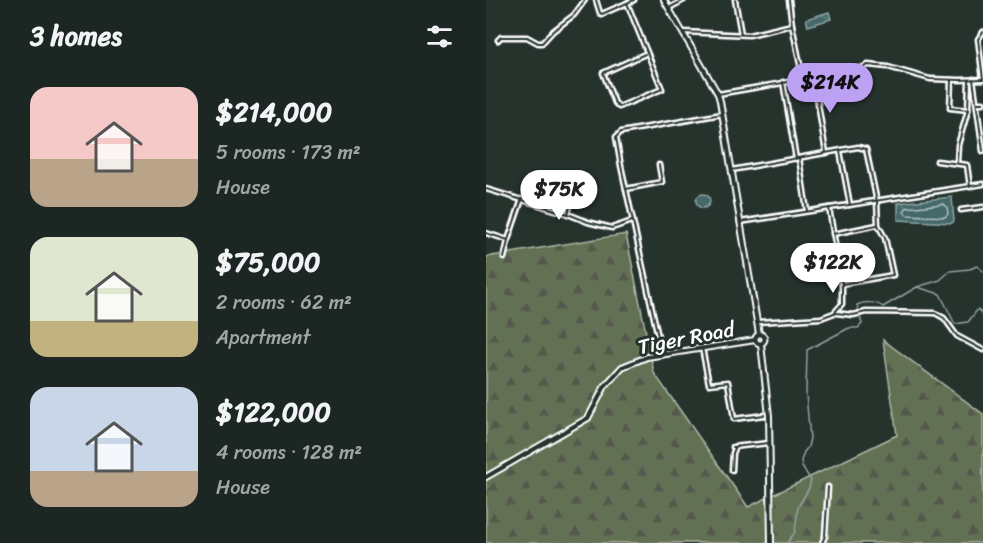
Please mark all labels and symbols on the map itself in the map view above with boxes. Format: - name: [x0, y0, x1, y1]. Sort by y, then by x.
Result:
- pin: $214K: [788, 63, 872, 114]
- pin: $75K: [523, 170, 595, 221]
- pin: $122K: [791, 243, 875, 294]
- street label: Tiger Road: [634, 310, 739, 366]

